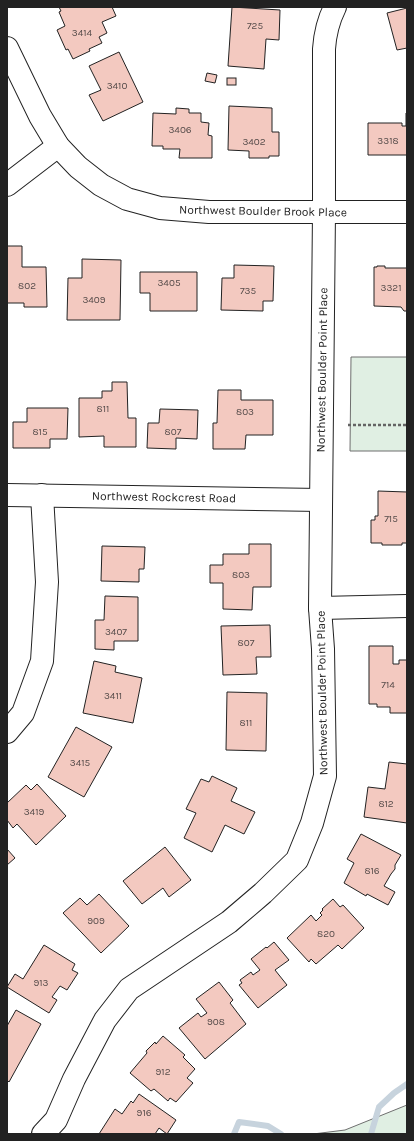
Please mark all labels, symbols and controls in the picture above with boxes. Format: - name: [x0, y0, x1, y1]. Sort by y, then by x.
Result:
- house number: 725: [247, 20, 263, 32]
- house number: 3414: [72, 27, 93, 39]
- house number: 3410: [107, 80, 127, 92]
- house number: 3406: [168, 124, 192, 136]
- house number: 3318: [377, 135, 399, 147]
- house number: 3402: [242, 136, 266, 148]
- street label: Northwest Boulder Brook Place: [179, 203, 347, 219]
- house number: 3405: [157, 277, 181, 289]
- house number: 802: [18, 280, 36, 292]
- house number: 3321: [381, 282, 401, 294]
- house number: 735: [240, 285, 256, 297]
- street label: Northwest Boulder Point Place: [314, 287, 330, 453]
- house number: 3409: [82, 294, 106, 306]
- house number: 811: [97, 403, 109, 415]
- house number: 803: [236, 406, 254, 418]
- house number: 815: [32, 426, 48, 438]
- house number: 807: [165, 426, 182, 438]
- street label: Northwest Rockcrest Road: [92, 489, 236, 505]
- house number: 715: [384, 513, 398, 525]
- house number: 803: [232, 569, 250, 581]
- street label: Northwest Boulder Point Place: [314, 610, 330, 776]
- house number: 3407: [105, 626, 127, 638]
- house number: 807: [238, 637, 255, 649]
- house number: 714: [381, 679, 395, 691]
- house number: 3411: [104, 690, 122, 702]
- house number: 811: [240, 717, 252, 729]
- house number: 3415: [70, 757, 91, 769]
- house number: 812: [378, 798, 394, 810]
- house number: 3419: [24, 806, 44, 818]
- house number: 816: [364, 865, 380, 877]
- house number: 909: [87, 915, 105, 927]
- house number: 820: [317, 928, 335, 940]
- house number: 913: [33, 977, 49, 989]
- house number: 908: [207, 1016, 225, 1028]
- house number: 912: [156, 1066, 171, 1078]
- house number: 916: [137, 1107, 152, 1119]

